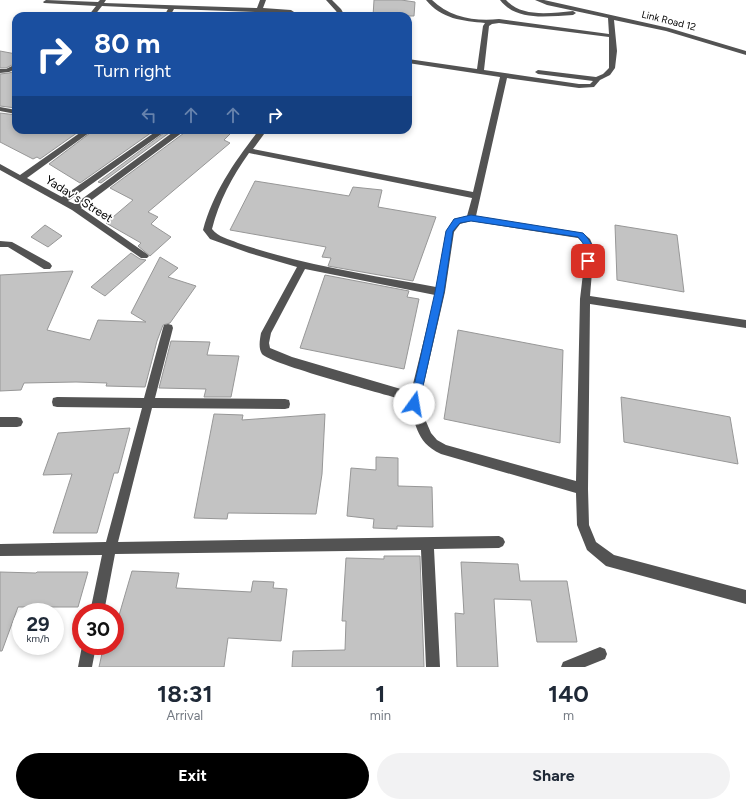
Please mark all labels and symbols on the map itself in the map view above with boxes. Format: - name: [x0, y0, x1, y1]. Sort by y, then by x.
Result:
- street label: Link Road 12: [640, 7, 697, 34]
- street label: Yadav's Street: [43, 173, 116, 225]
- pin: [571, 244, 605, 278]
- position arrow: [393, 383, 435, 425]
- speed limit sign: 30: [72, 603, 124, 655]

